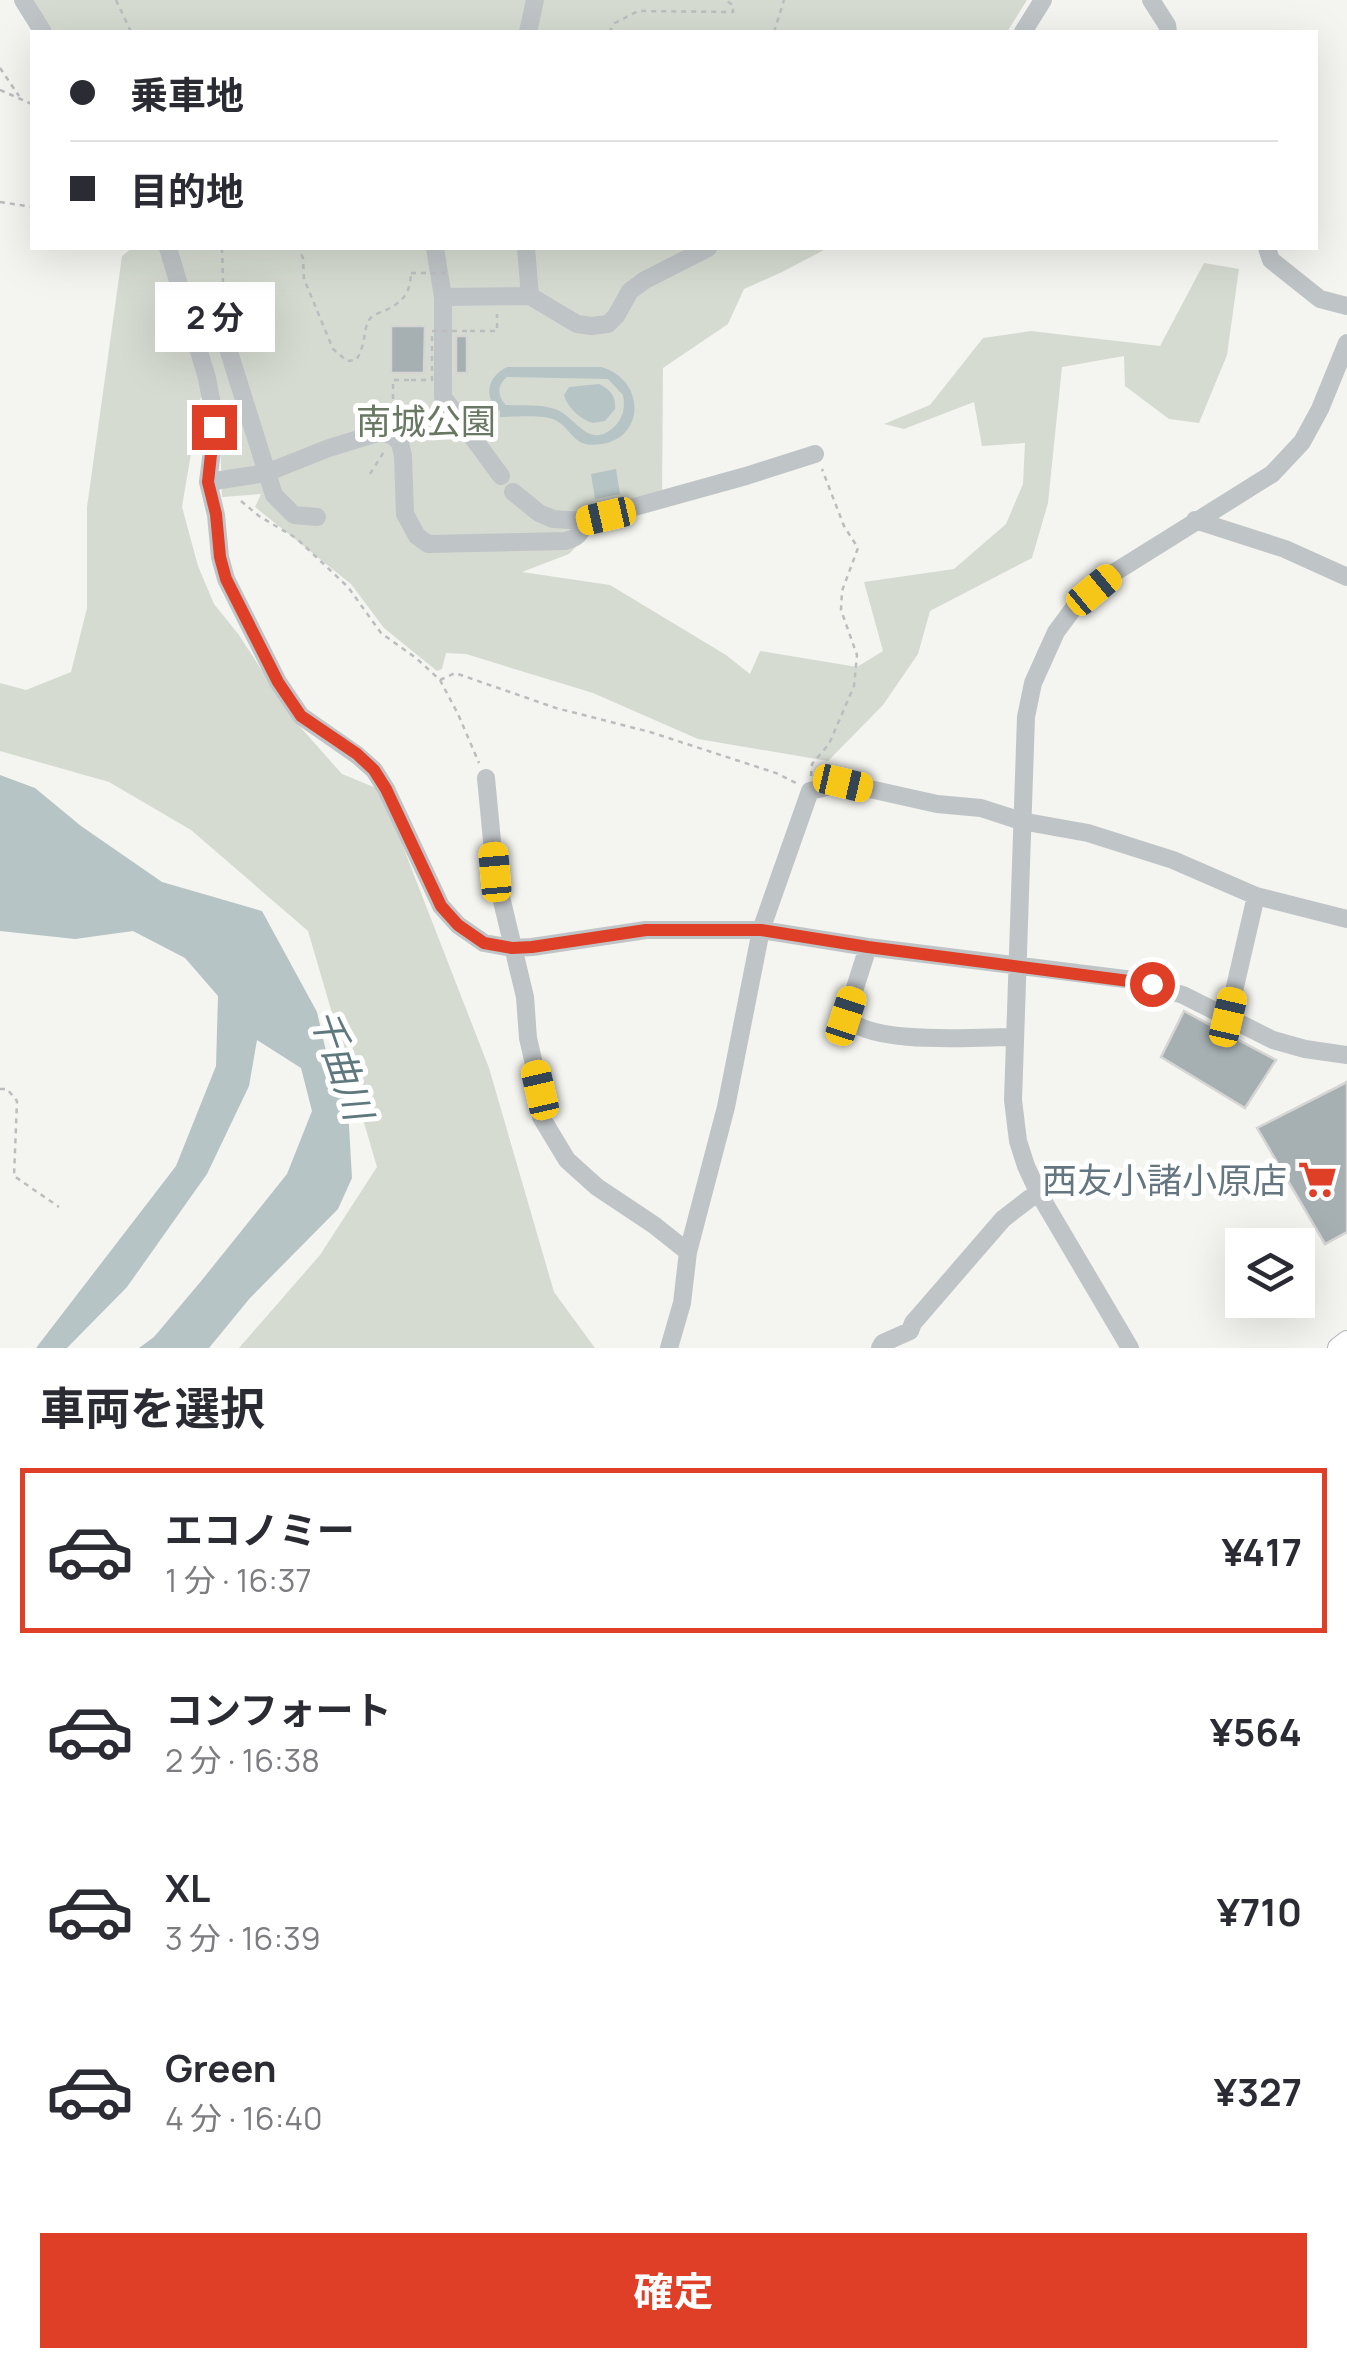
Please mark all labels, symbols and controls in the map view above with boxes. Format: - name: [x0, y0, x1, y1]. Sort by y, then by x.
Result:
- text: 乗車地: [130, 68, 244, 120]
- text: 目的地: [130, 164, 244, 216]
- callout: 2 分: [154, 282, 274, 352]
- text: 2 分: [186, 295, 244, 339]
- park label: 南城公園: [356, 397, 496, 445]
- route end: [192, 405, 237, 450]
- car: [573, 495, 639, 537]
- car: [1061, 559, 1127, 621]
- car: [810, 762, 876, 804]
- car: [477, 841, 513, 903]
- route start: [1130, 962, 1175, 1007]
- car: [822, 983, 870, 1049]
- car: [1207, 984, 1249, 1050]
- water label: 千曲川: [300, 1002, 387, 1130]
- car: [519, 1057, 561, 1123]
- place label: 西友小諸小原店: [1042, 1156, 1287, 1204]
- supermarket icon: 西友小諸小原店: [1296, 1159, 1338, 1201]
- map controls: [1225, 1228, 1315, 1318]
- button: layers: [1225, 1228, 1315, 1318]
- text: 車両を選択: [40, 1377, 265, 1439]
- text: エコノミー: [165, 1503, 355, 1555]
- icon: car: [45, 1506, 135, 1596]
- text: ¥417: [1221, 1525, 1302, 1577]
- text: 1 分 · 16:37: [165, 1558, 312, 1602]
- text: コンフォート: [165, 1683, 392, 1735]
- icon: car: [45, 1686, 135, 1776]
- text: ¥564: [1210, 1705, 1302, 1757]
- text: 2 分 · 16:38: [165, 1738, 320, 1782]
- text: XL: [165, 1861, 210, 1913]
- icon: car: [45, 1866, 135, 1956]
- text: ¥710: [1217, 1885, 1302, 1937]
- text: 3 分 · 16:39: [165, 1916, 321, 1960]
- text: Green: [165, 2041, 277, 2093]
- icon: car: [45, 2046, 135, 2136]
- text: ¥327: [1214, 2065, 1302, 2117]
- text: 4 分 · 16:40: [165, 2096, 323, 2140]
- button: 確定: [40, 2233, 1307, 2348]

